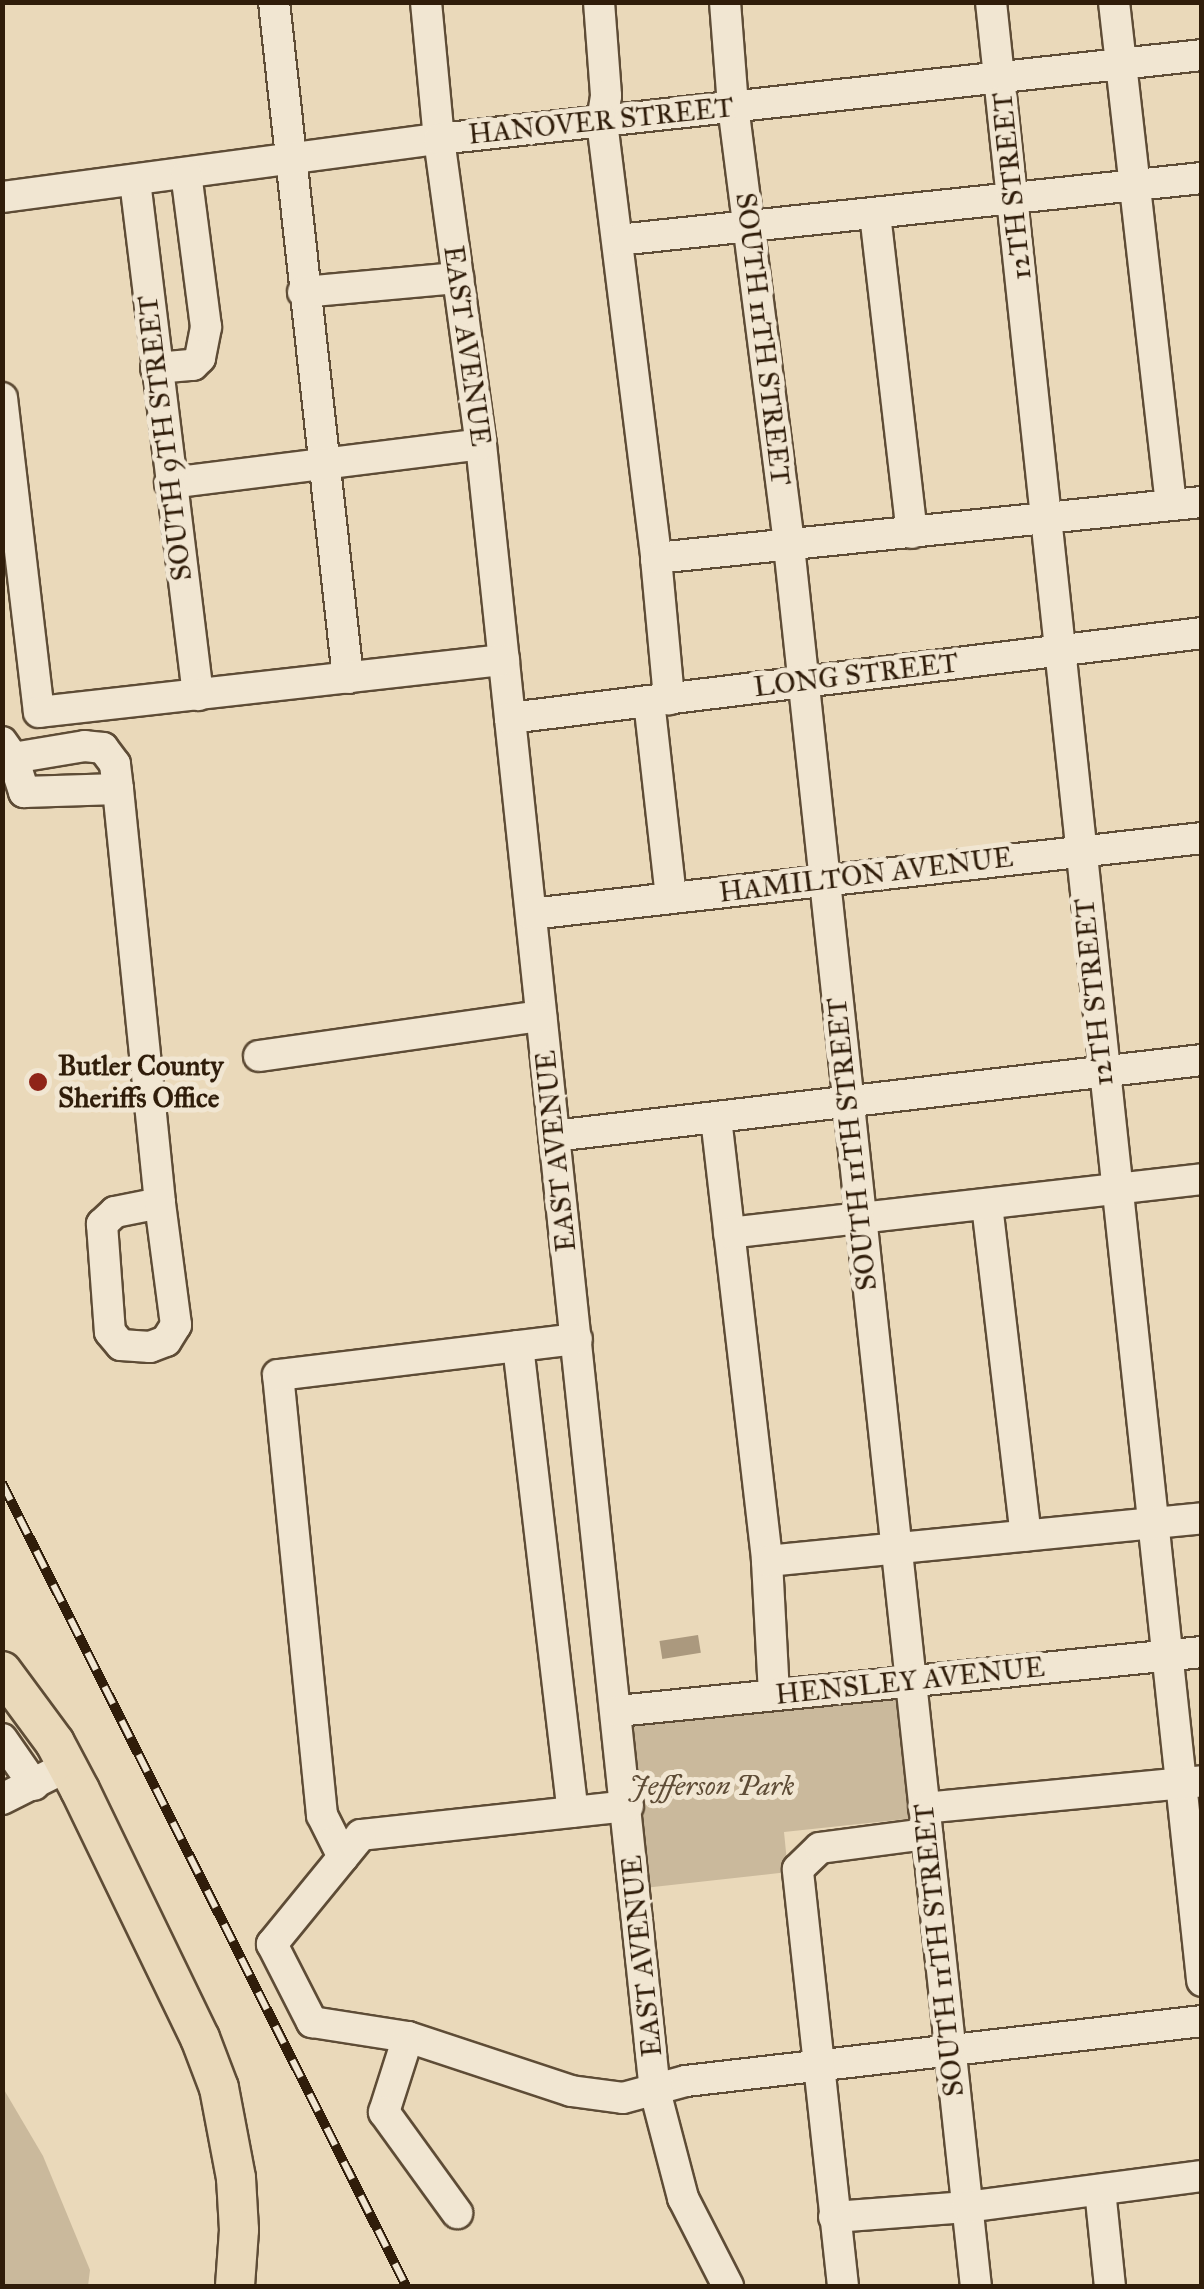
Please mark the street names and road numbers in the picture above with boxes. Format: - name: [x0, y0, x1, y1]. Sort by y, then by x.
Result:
- street label: HANOVER STREET: [467, 90, 735, 152]
- street label: 12TH STREET: [985, 90, 1039, 282]
- street label: SOUTH 11TH STREET: [728, 191, 798, 487]
- street label: EAST AVENUE: [436, 243, 498, 449]
- street label: SOUTH 9TH STREET: [131, 293, 199, 583]
- street label: LONG STREET: [752, 646, 960, 704]
- street label: HAMILTON AVENUE: [717, 840, 1015, 910]
- street label: 12TH STREET: [1067, 896, 1121, 1088]
- street label: SOUTH 11TH STREET: [820, 996, 884, 1292]
- street label: EAST AVENUE: [529, 1049, 583, 1253]
- street label: HENSLEY AVENUE: [774, 1650, 1046, 1712]
- street label: SOUTH 11TH STREET: [907, 1802, 971, 2098]
- street label: EAST AVENUE: [615, 1854, 669, 2058]

